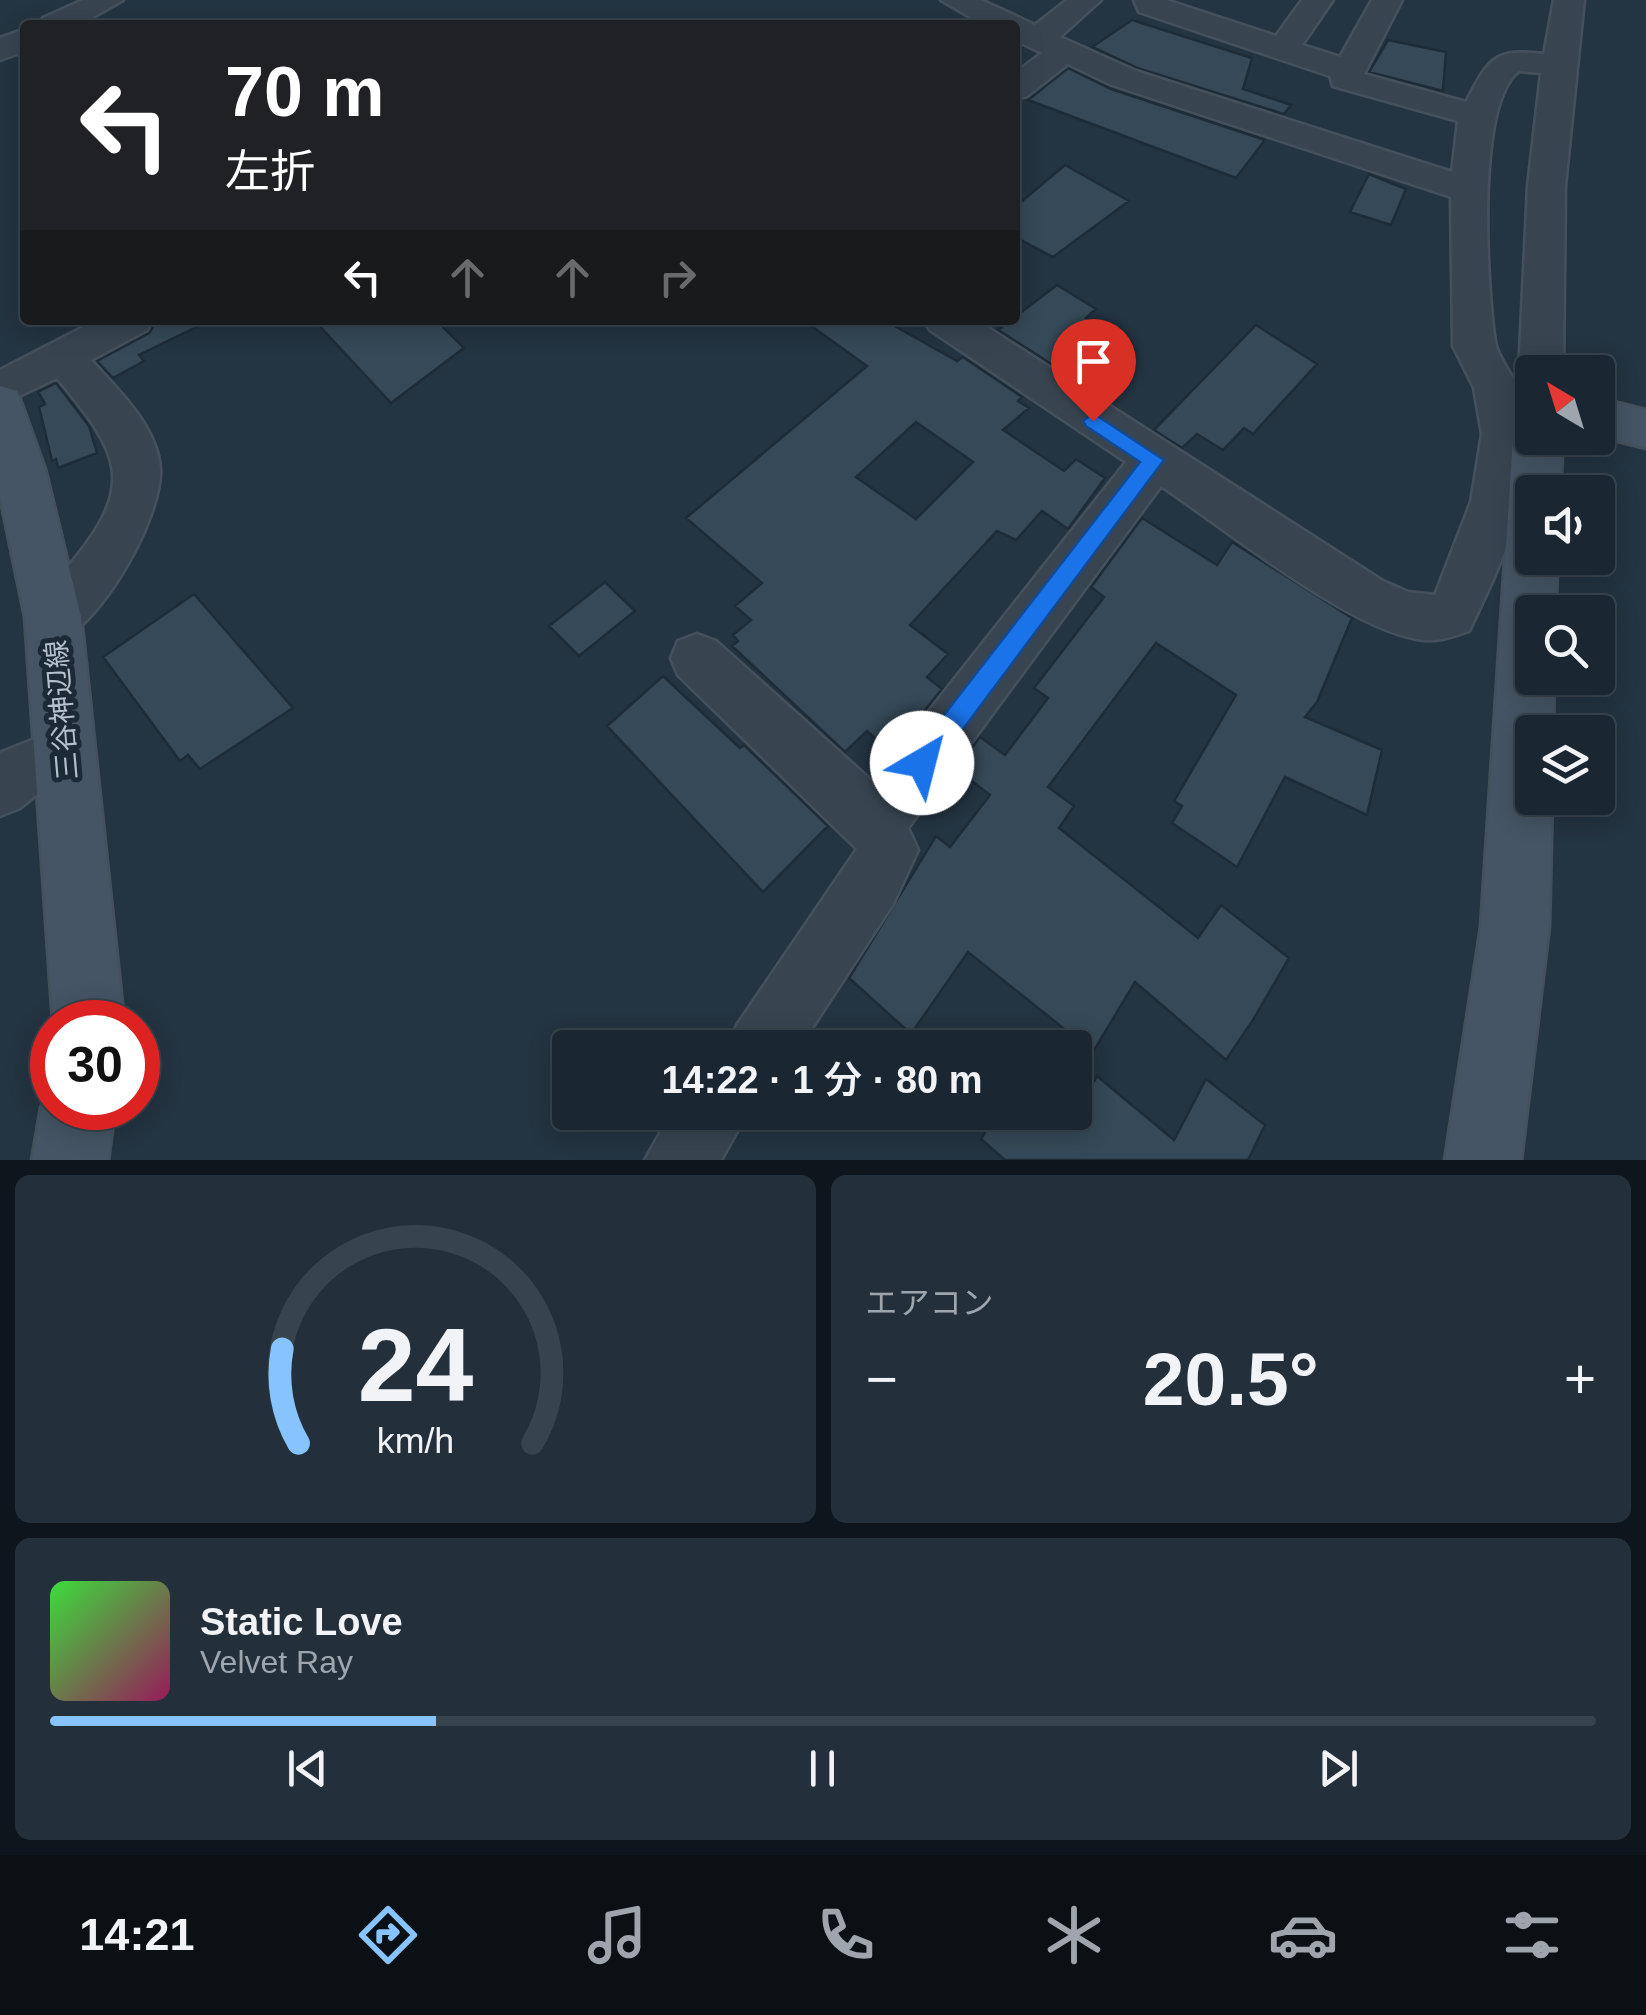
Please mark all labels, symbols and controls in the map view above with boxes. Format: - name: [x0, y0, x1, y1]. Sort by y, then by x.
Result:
- text: 70 m: [225, 53, 385, 131]
- icon: left: [60, 60, 190, 190]
- text: 左折: [225, 146, 315, 197]
- icon: left: [335, 250, 390, 305]
- icon: ahead: [440, 250, 495, 305]
- icon: ahead: [545, 250, 600, 305]
- icon: right: [650, 250, 705, 305]
- pin: [1051, 319, 1136, 422]
- icon: arrive: [1066, 334, 1121, 389]
- north arrow: [1515, 355, 1615, 455]
- map controls: [1515, 355, 1615, 815]
- button: sound: [1515, 475, 1615, 575]
- button: search: [1515, 595, 1615, 695]
- street label: 三谷神辺線: [40, 639, 84, 781]
- position arrow: [870, 711, 974, 815]
- button: layers: [1515, 715, 1615, 815]
- speed limit sign: 30: [30, 1000, 160, 1130]
- text: 14:22 · 1 分 · 80 m: [661, 1059, 983, 1101]
- text: エアコン: [866, 1285, 994, 1321]
- text: 24: [357, 1307, 473, 1423]
- text: 20.5°: [1143, 1337, 1319, 1421]
- text: −: [866, 1348, 898, 1410]
- text: +: [1564, 1348, 1596, 1410]
- text: km/h: [377, 1421, 454, 1461]
- text: Static Love: [200, 1601, 403, 1643]
- text: Velvet Ray: [200, 1644, 353, 1680]
- icon: previous: [280, 1741, 335, 1796]
- icon: pause: [795, 1741, 850, 1796]
- icon: next: [1311, 1741, 1366, 1796]
- icon: directions: [353, 1900, 423, 1970]
- icon: music: [582, 1900, 652, 1970]
- icon: phone: [811, 1900, 881, 1970]
- icon: climate: [1039, 1900, 1109, 1970]
- icon: car: [1268, 1900, 1338, 1970]
- icon: filters: [1497, 1900, 1567, 1970]
- text: 14:21: [79, 1909, 194, 1960]

